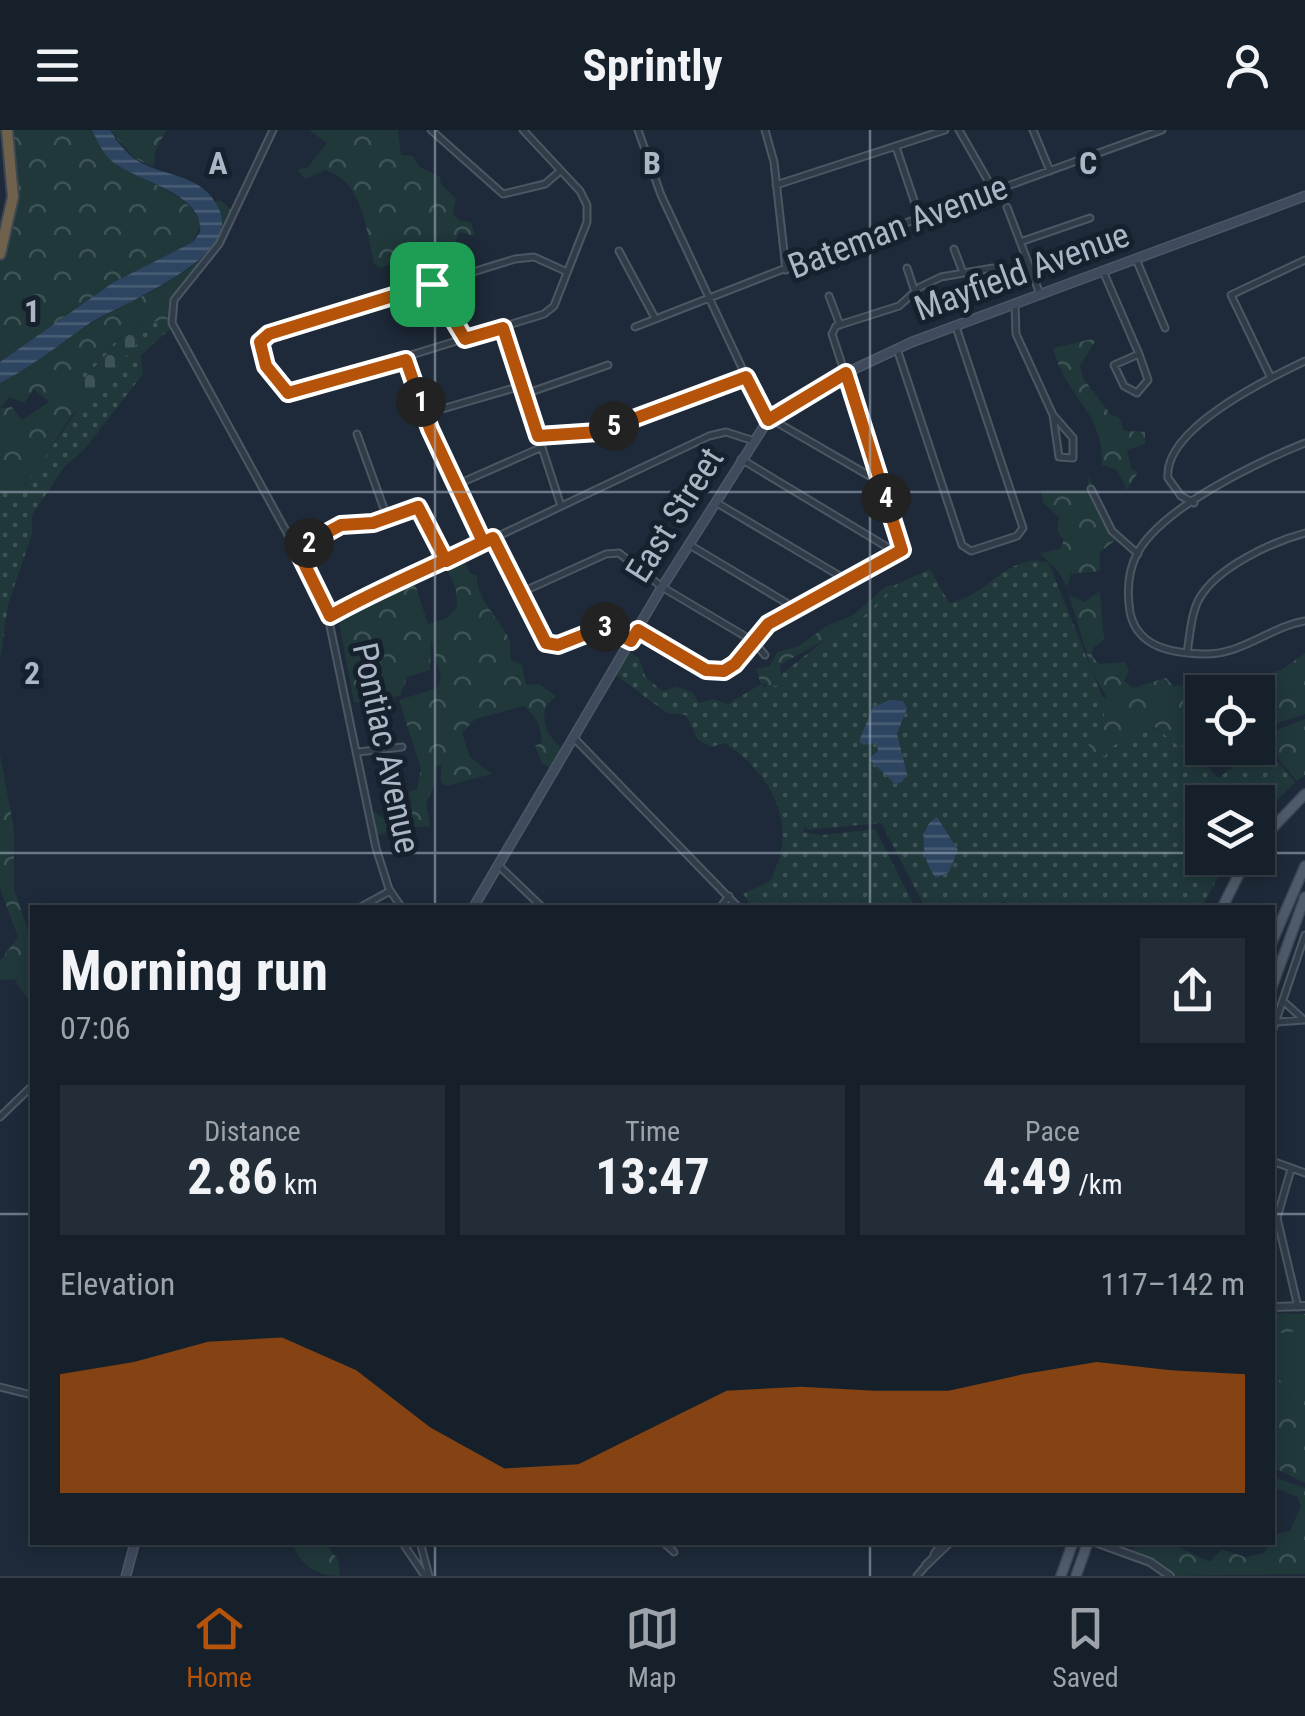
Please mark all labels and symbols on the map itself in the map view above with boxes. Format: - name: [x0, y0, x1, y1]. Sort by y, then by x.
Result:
- text: A: [208, 144, 228, 182]
- text: B: [643, 144, 661, 182]
- text: C: [1079, 144, 1097, 182]
- street label: Bateman Avenue: [783, 166, 1013, 288]
- street label: Mayfield Avenue: [909, 214, 1135, 330]
- pin: [390, 242, 475, 327]
- text: 1: [24, 292, 40, 330]
- pin: 1: [396, 377, 446, 427]
- pin: 5: [589, 401, 639, 451]
- street label: East Street: [618, 440, 732, 590]
- pin: 4: [861, 473, 911, 523]
- pin: 2: [284, 518, 334, 568]
- pin: 3: [580, 602, 630, 652]
- street label: Pontiac Avenue: [344, 639, 428, 857]
- text: 2: [24, 654, 40, 692]

